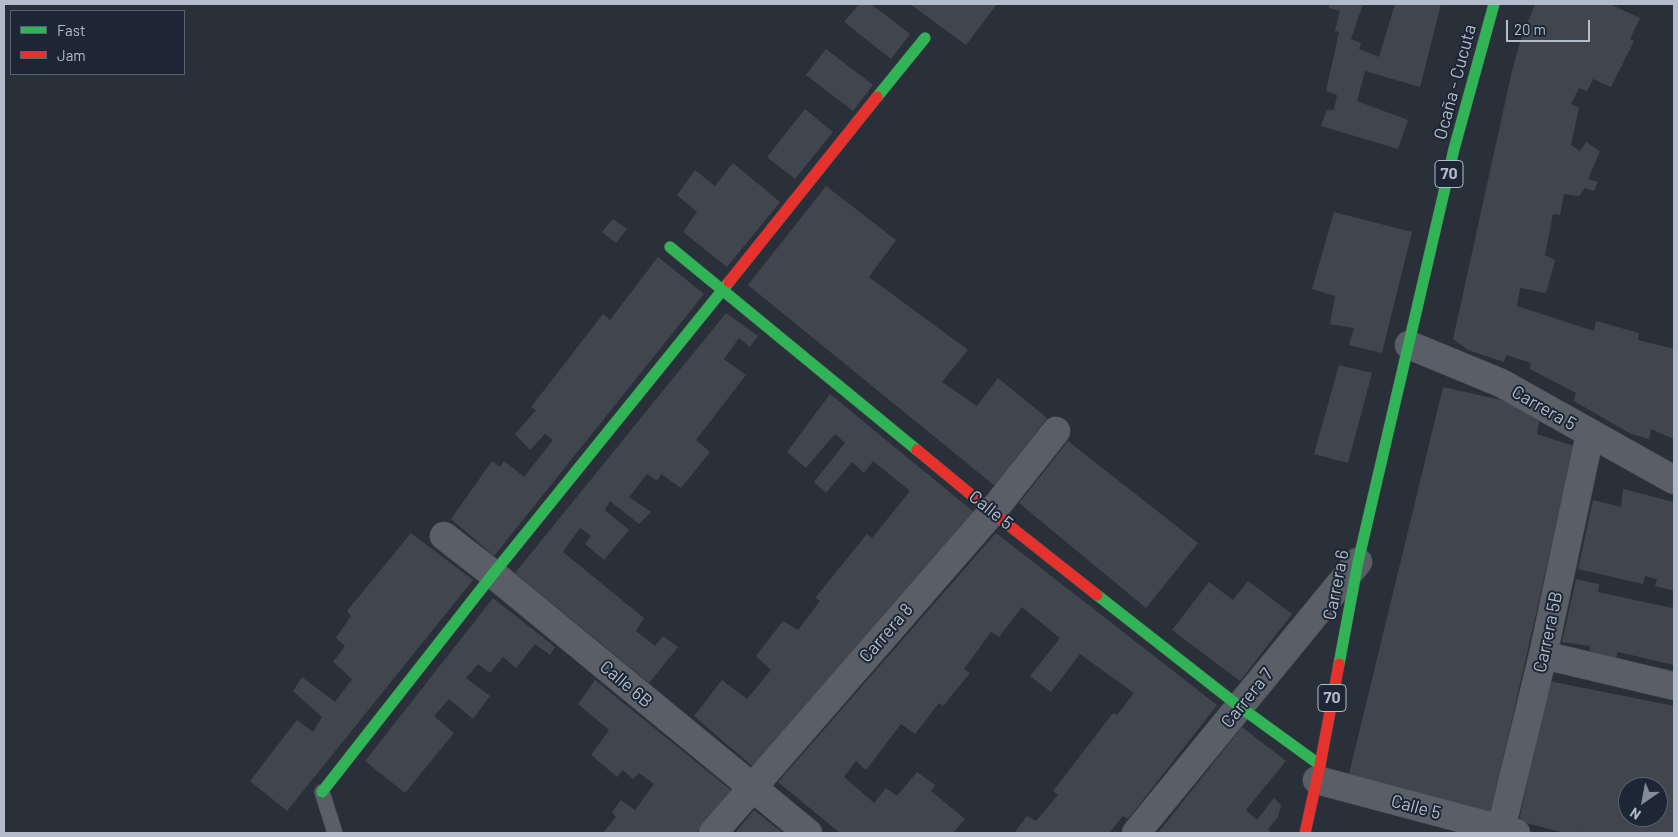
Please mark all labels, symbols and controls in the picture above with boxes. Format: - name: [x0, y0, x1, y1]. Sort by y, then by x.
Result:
- legend: [10, 10, 185, 75]
- scale bar: [1508, 10, 1592, 42]
- text: 20 m: [1514, 20, 1546, 38]
- text: Fast: [57, 21, 85, 39]
- street label: Ocaña - Cucuta: [1429, 22, 1481, 142]
- text: Jam: [57, 46, 86, 64]
- road number: 70: [1435, 160, 1463, 188]
- street label: Carrera 5: [1508, 381, 1580, 435]
- street label: Calle 5: [964, 486, 1018, 534]
- street label: Carrera 6: [1319, 548, 1353, 622]
- street label: Carrera 5B: [1529, 589, 1567, 675]
- street label: Carrera 8: [854, 599, 918, 667]
- street label: Calle 6B: [595, 656, 657, 712]
- street label: Carrera 7: [1216, 664, 1278, 732]
- road number: 70: [1318, 684, 1346, 711]
- north arrow: [1618, 777, 1668, 827]
- street label: Calle 5: [1389, 790, 1443, 824]
- text: N: [1627, 804, 1644, 824]

